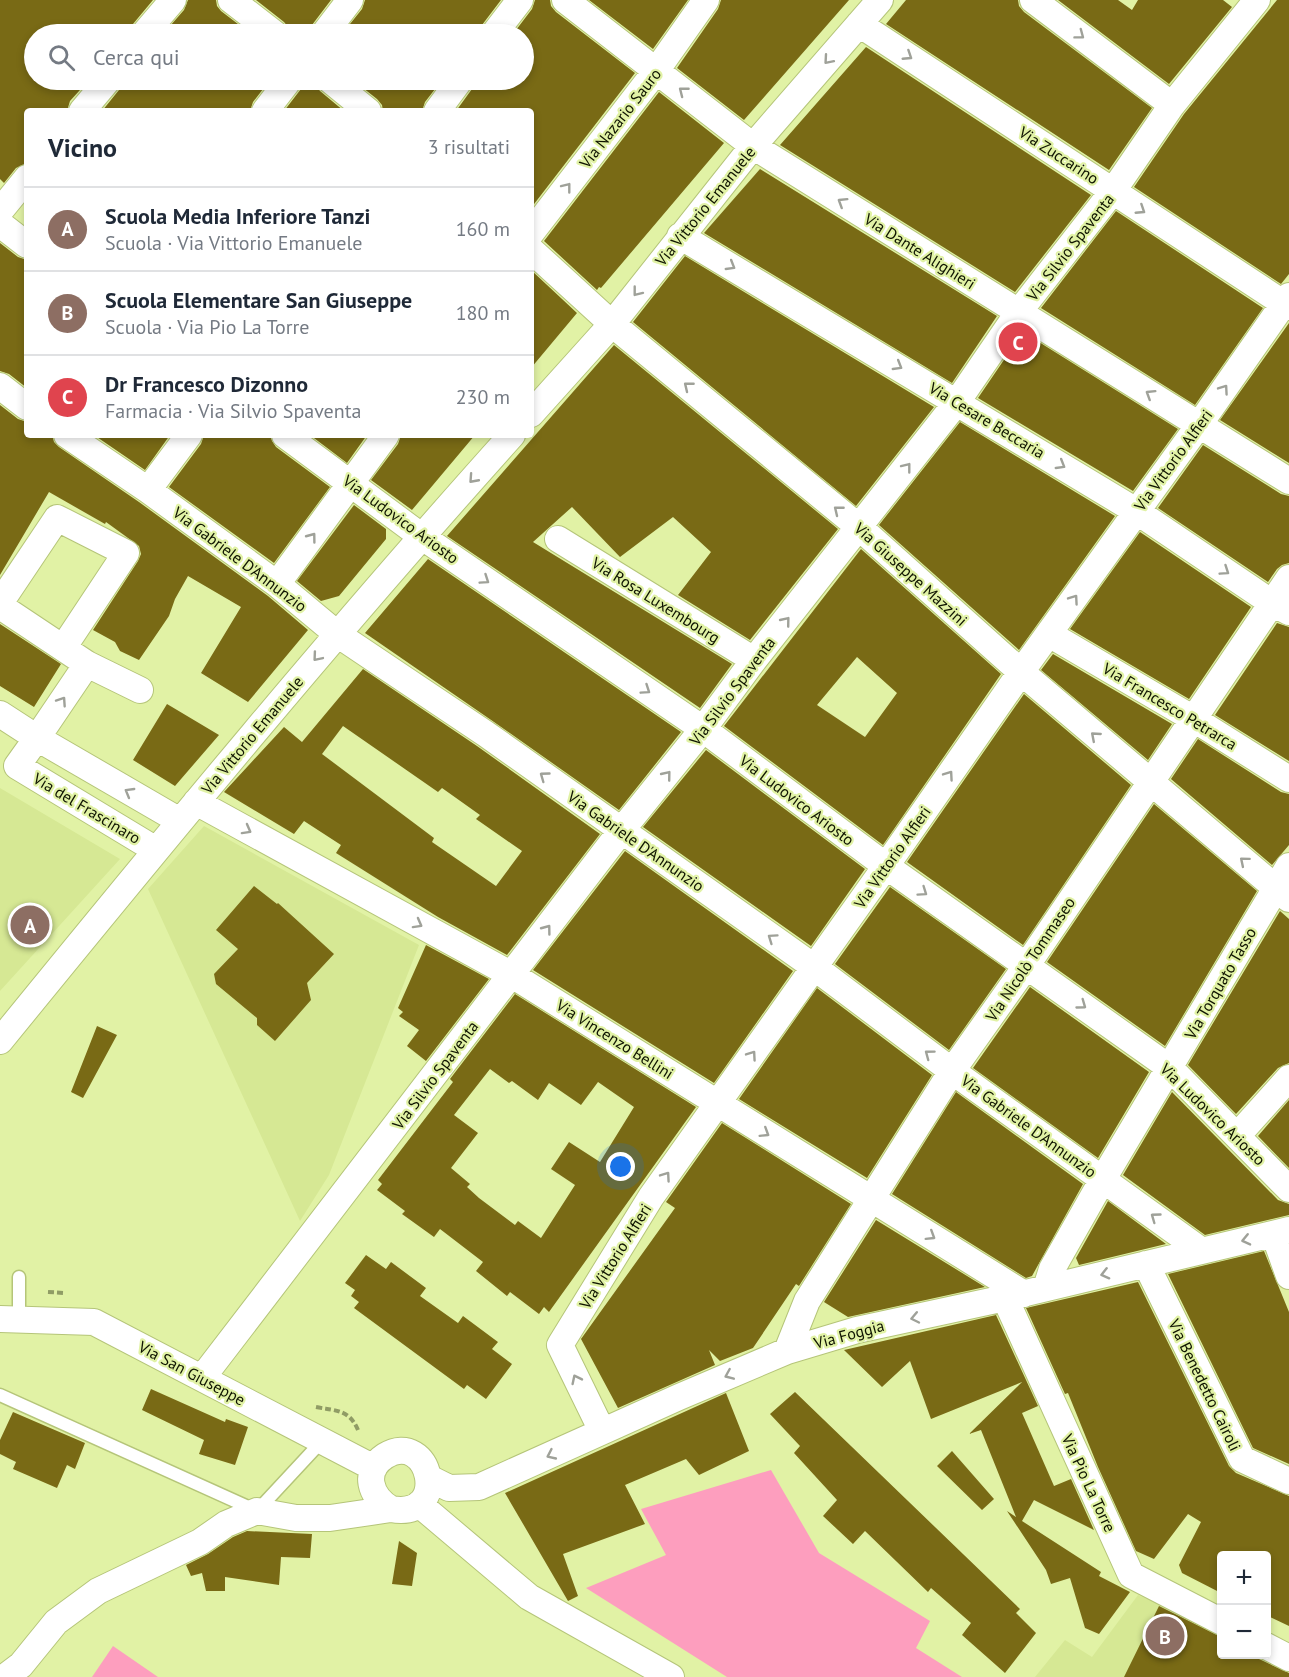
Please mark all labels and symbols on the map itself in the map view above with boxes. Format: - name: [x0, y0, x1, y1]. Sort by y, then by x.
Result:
- one-way arrow: [1073, 28, 1084, 39]
- one-way arrow: [901, 49, 912, 60]
- one-way arrow: [824, 53, 835, 64]
- street label: Via Nazario Sauro: [574, 64, 665, 173]
- one-way arrow: [678, 87, 689, 98]
- street label: Via Zuccarino: [1014, 121, 1103, 188]
- street label: Via Vittorio Emanuele: [650, 142, 759, 271]
- one-way arrow: [559, 182, 570, 193]
- street label: Via Silvio Spaventa: [1021, 189, 1118, 305]
- one-way arrow: [838, 199, 849, 210]
- one-way arrow: [1135, 202, 1145, 214]
- street label: Via Dante Alighieri: [860, 208, 979, 293]
- one-way arrow: [725, 258, 735, 270]
- one-way arrow: [633, 285, 644, 296]
- pin: C: [998, 320, 1038, 364]
- one-way arrow: [892, 359, 902, 370]
- street label: Via Cesare Beccaria: [925, 377, 1049, 463]
- one-way arrow: [683, 382, 694, 393]
- one-way arrow: [1217, 385, 1228, 396]
- one-way arrow: [1146, 390, 1156, 402]
- street label: Via Vittorio Alfieri: [1129, 405, 1216, 515]
- one-way arrow: [1055, 458, 1065, 470]
- one-way arrow: [899, 463, 910, 474]
- street label: Via Ludovico Ariosto: [338, 470, 463, 568]
- one-way arrow: [469, 472, 480, 482]
- street label: Via Gabriele D'Annunzio: [168, 502, 311, 616]
- one-way arrow: [834, 506, 845, 517]
- street label: Via Giuseppe Mazzini: [850, 517, 972, 630]
- one-way arrow: [304, 532, 315, 543]
- street label: Via Rosa Luxembourg: [587, 552, 724, 648]
- one-way arrow: [1218, 564, 1229, 575]
- one-way arrow: [479, 573, 490, 584]
- one-way arrow: [1067, 594, 1078, 605]
- one-way arrow: [778, 616, 789, 627]
- street label: Via Silvio Spaventa: [684, 633, 779, 750]
- one-way arrow: [314, 650, 325, 661]
- street label: Via Francesco Petrarca: [1098, 657, 1241, 754]
- street label: Via Vittorio Emanuele: [196, 672, 307, 799]
- one-way arrow: [640, 683, 651, 694]
- one-way arrow: [55, 697, 66, 708]
- one-way arrow: [1091, 732, 1102, 743]
- street label: Via Ludovico Ariosto: [735, 750, 858, 850]
- street label: Via del Frascinaro: [29, 768, 144, 848]
- one-way arrow: [659, 771, 670, 782]
- one-way arrow: [942, 771, 953, 782]
- one-way arrow: [540, 772, 551, 783]
- street label: Via Gabriele D'Annunzio: [563, 786, 708, 896]
- one-way arrow: [125, 788, 135, 799]
- street label: Via Vittorio Alfieri: [849, 802, 935, 913]
- one-way arrow: [241, 823, 252, 835]
- one-way arrow: [1240, 857, 1251, 868]
- one-way arrow: [916, 885, 927, 896]
- street label: Via Nicolò Tommaseo: [980, 893, 1079, 1026]
- pin: A: [10, 902, 50, 948]
- one-way arrow: [412, 917, 423, 928]
- street label: Via Torquato Tasso: [1179, 923, 1260, 1043]
- one-way arrow: [540, 925, 551, 936]
- one-way arrow: [767, 934, 778, 945]
- street label: Via Vincenzo Bellini: [552, 994, 677, 1083]
- one-way arrow: [1075, 998, 1086, 1009]
- street label: Via Silvio Spaventa: [387, 1017, 482, 1134]
- one-way arrow: [745, 1050, 756, 1061]
- one-way arrow: [924, 1050, 935, 1061]
- street label: Via Ludovico Ariosto: [1155, 1058, 1270, 1169]
- street label: Via Gabriele D'Annunzio: [957, 1070, 1101, 1182]
- one-way arrow: [759, 1125, 770, 1136]
- your location: [606, 1152, 635, 1181]
- one-way arrow: [659, 1172, 670, 1183]
- street label: Via Vittorio Alfieri: [574, 1200, 655, 1313]
- one-way arrow: [1151, 1213, 1162, 1224]
- one-way arrow: [925, 1229, 935, 1241]
- one-way arrow: [1241, 1233, 1251, 1246]
- one-way arrow: [1100, 1267, 1110, 1280]
- one-way arrow: [910, 1311, 920, 1324]
- street label: Via Foggia: [811, 1315, 886, 1353]
- street label: Via Benedetto Cairoli: [1164, 1315, 1246, 1454]
- street label: Via San Giuseppe: [134, 1336, 249, 1410]
- one-way arrow: [724, 1368, 735, 1380]
- one-way arrow: [572, 1374, 584, 1385]
- street label: Via Pio La Torre: [1057, 1430, 1120, 1535]
- one-way arrow: [546, 1447, 557, 1459]
- pin: B: [1146, 1614, 1184, 1658]

